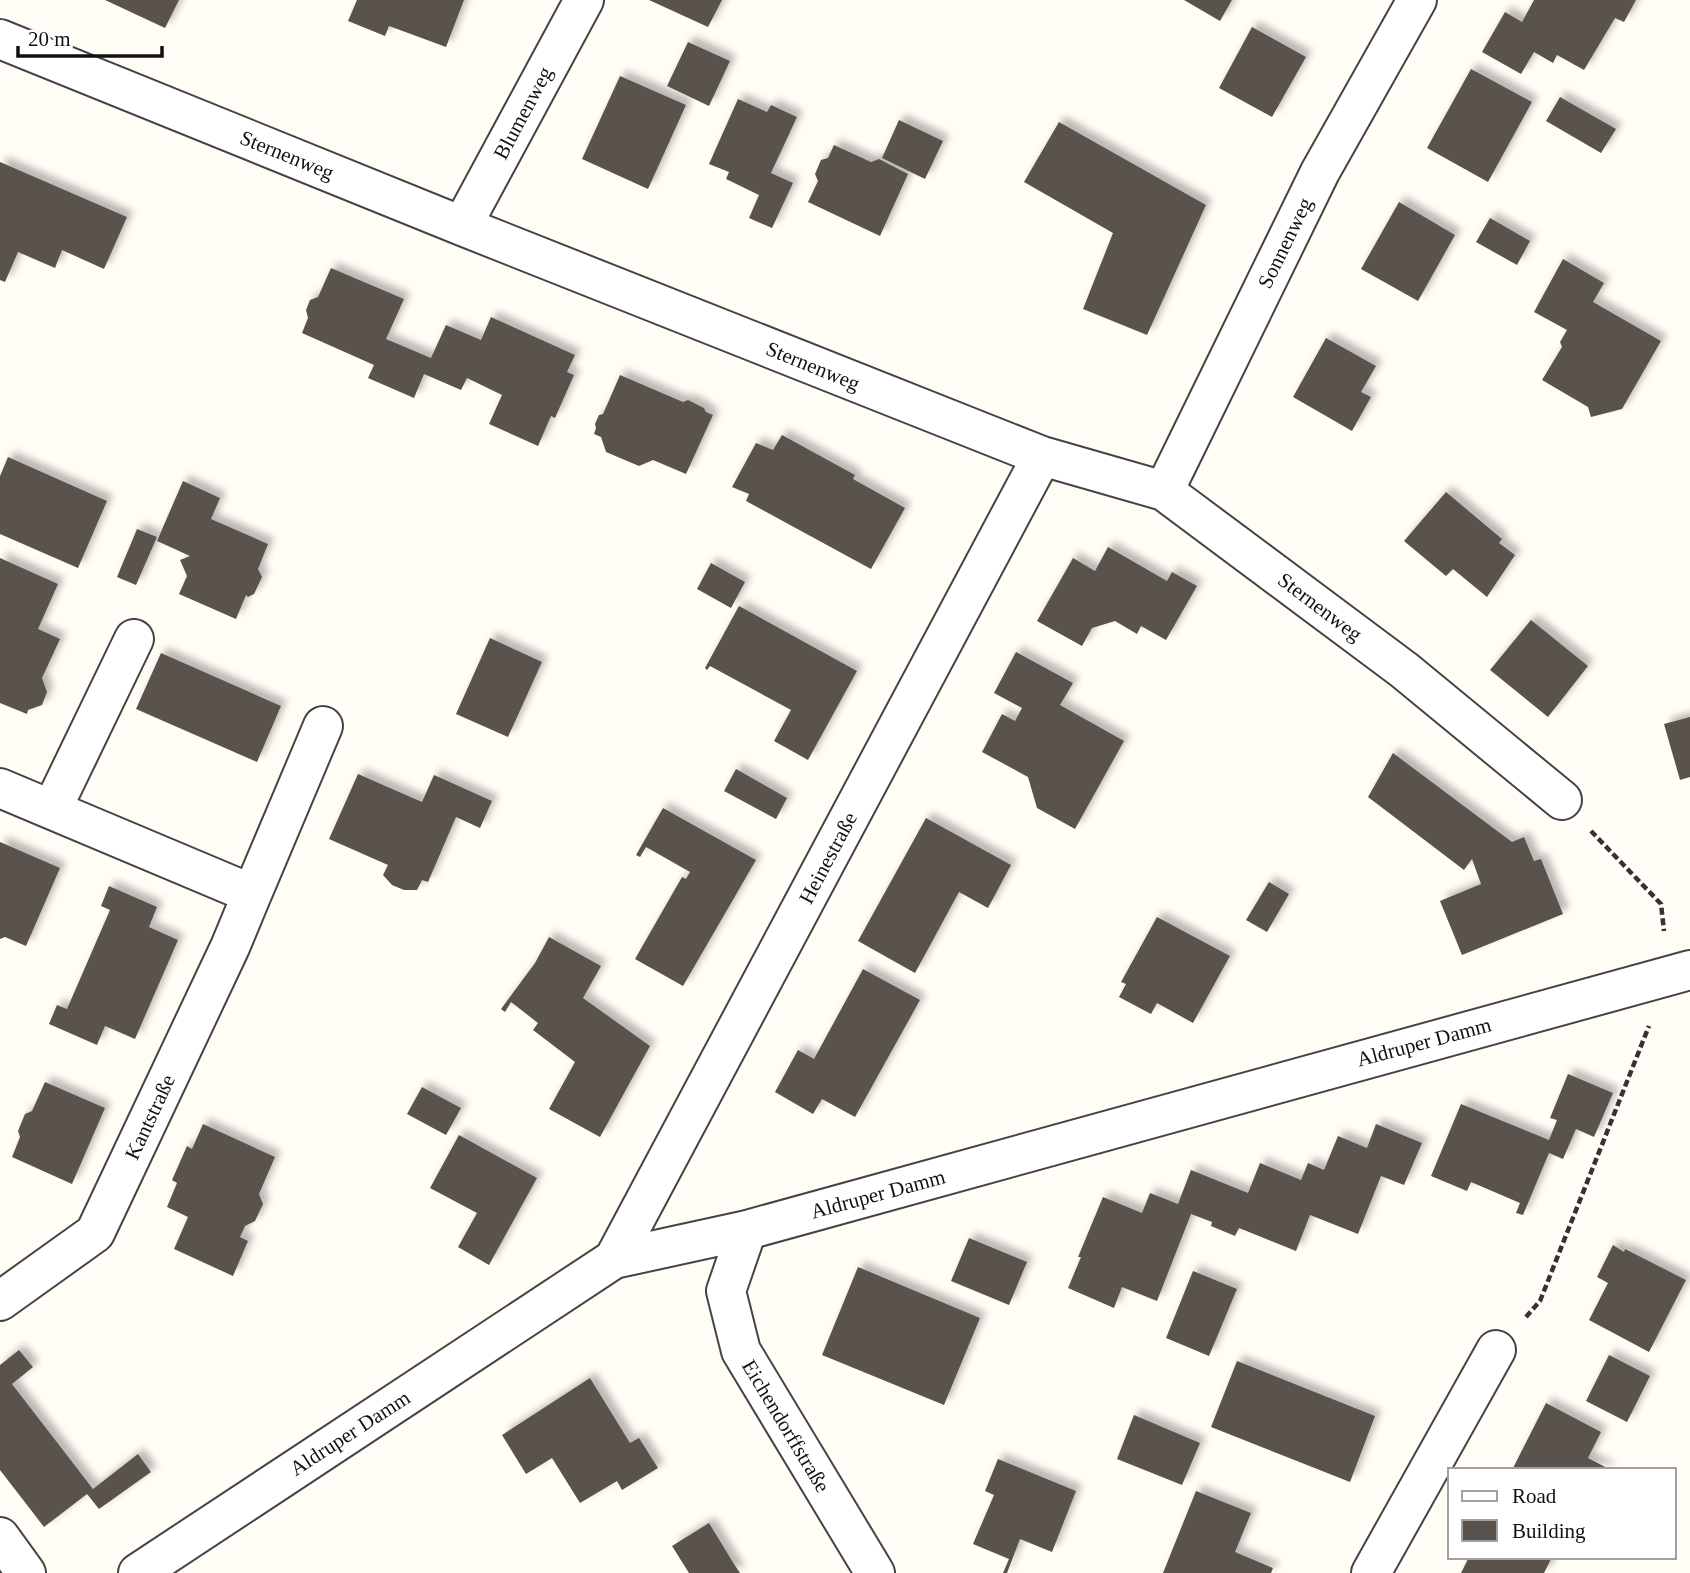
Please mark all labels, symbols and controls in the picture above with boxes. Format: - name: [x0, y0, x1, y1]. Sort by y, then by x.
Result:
- scale bar: [18, 14, 161, 58]
- text: 20 m: [28, 27, 71, 51]
- street label: Blumenweg: [489, 62, 558, 163]
- street label: Sternenweg: [237, 125, 338, 185]
- street label: Sonnenweg: [1253, 193, 1317, 292]
- street label: Sternenweg: [763, 336, 864, 396]
- street label: Sternenweg: [1273, 568, 1367, 647]
- street label: Heinestraße: [794, 808, 862, 908]
- street label: Aldruper Damm: [1354, 1013, 1494, 1071]
- street label: Kantstraße: [120, 1071, 180, 1163]
- street label: Aldruper Damm: [808, 1165, 948, 1223]
- street label: Eichendorffstraße: [737, 1356, 835, 1496]
- street label: Aldruper Damm: [286, 1385, 414, 1481]
- legend: [1448, 1468, 1676, 1559]
- text: Road: [1512, 1484, 1557, 1508]
- text: Building: [1512, 1519, 1586, 1543]

